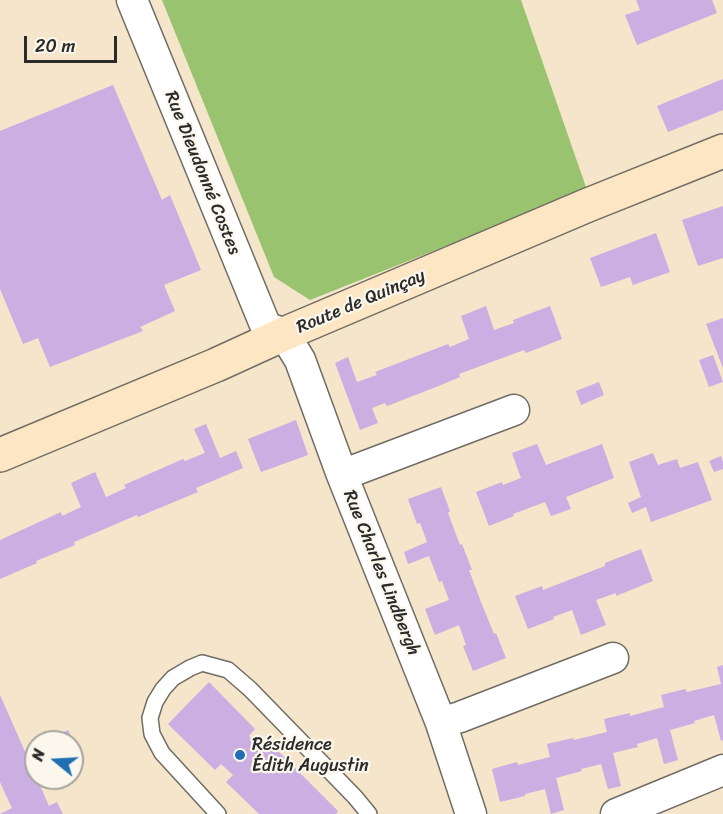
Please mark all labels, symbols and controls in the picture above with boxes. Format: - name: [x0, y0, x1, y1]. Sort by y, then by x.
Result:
- scale bar: [27, 24, 120, 62]
- text: 20 m: [35, 30, 75, 62]
- street label: Rue Dieudonné Costes: [159, 88, 245, 258]
- street label: Route de Quinçay: [293, 265, 429, 339]
- street label: Rue Charles Lindbergh: [338, 487, 424, 659]
- north arrow: [24, 730, 84, 790]
- place label: Résidence Édith Augustin: [252, 734, 369, 777]
- text: N: [23, 745, 54, 765]
- marker: Résidence Édith Augustin: [233, 748, 247, 762]

